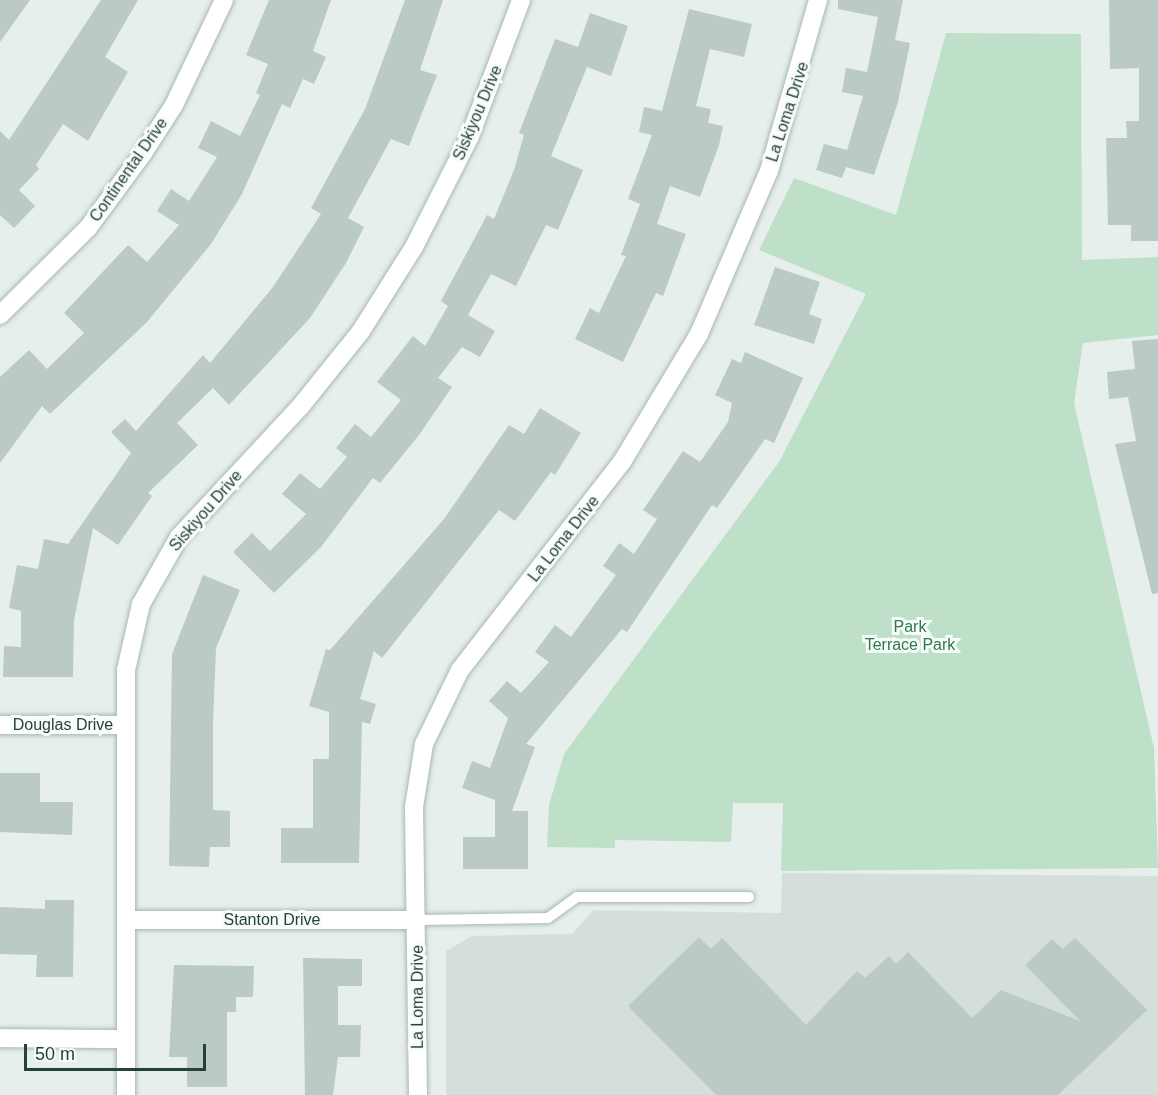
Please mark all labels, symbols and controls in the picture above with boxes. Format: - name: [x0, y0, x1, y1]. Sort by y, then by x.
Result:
- street label: La Loma Drive: [763, 60, 813, 164]
- street label: Siskiyou Drive: [449, 63, 507, 163]
- street label: Continental Drive: [86, 114, 172, 226]
- street label: Siskiyou Drive: [166, 466, 246, 556]
- street label: La Loma Drive: [524, 492, 604, 586]
- park label: Park Terrace Park: [865, 617, 955, 655]
- street label: Douglas Drive: [13, 715, 113, 735]
- street label: Stanton Drive: [224, 910, 320, 930]
- street label: La Loma Drive: [408, 945, 428, 1049]
- scale bar: [27, 1032, 208, 1070]
- text: 50 m: [35, 1044, 75, 1064]

